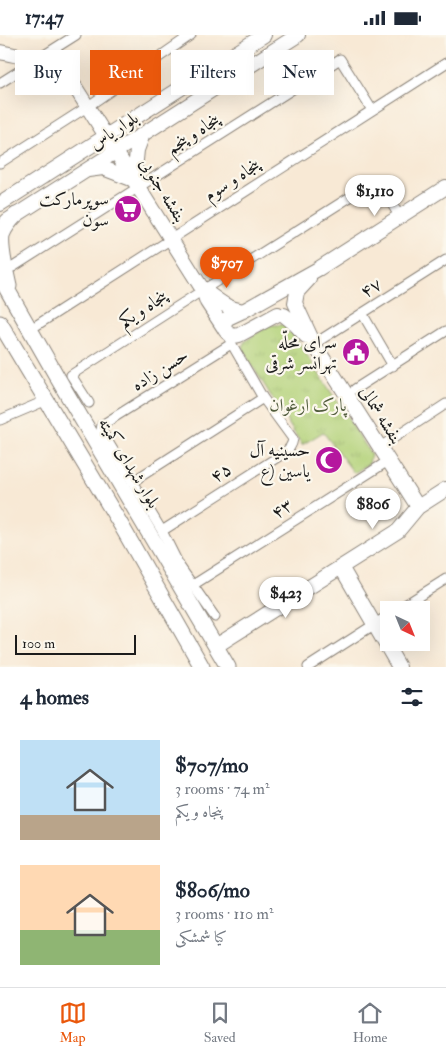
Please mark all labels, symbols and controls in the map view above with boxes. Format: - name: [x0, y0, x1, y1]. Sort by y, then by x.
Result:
- text: 17:47: [25, 6, 64, 30]
- chip: Buy: [15, 50, 80, 95]
- chip: Rent: [90, 50, 161, 95]
- chip: Filters: [171, 50, 254, 95]
- chip: New: [264, 50, 334, 95]
- street label: بلوار یاس: [85, 107, 143, 155]
- street label: پنجاه و پنجم: [162, 108, 228, 164]
- street label: بنفشه جنوبی: [133, 153, 192, 227]
- street label: پنجاه و سوم: [200, 153, 267, 210]
- pin: $1,110: [334, 175, 416, 217]
- text: $1,110: [356, 181, 394, 201]
- place label: سوپرمارکت سون: [39, 188, 109, 232]
- supermarket icon: سوپرمارکت سون: [113, 194, 143, 224]
- pin: $707: [197, 247, 257, 289]
- text: $707: [211, 253, 243, 273]
- street label: ۴۷: [356, 273, 386, 303]
- street label: پنجاه و یکم: [114, 284, 175, 337]
- place label: سرای محلّه تهرانسر شرقی: [265, 330, 337, 375]
- public building icon: سرای محلّه تهرانسر شرقی: [341, 337, 371, 367]
- street label: حسن زاده: [127, 344, 193, 396]
- street label: بنفشه شمالی: [354, 381, 408, 449]
- park label: پارک ارغوان: [269, 394, 348, 418]
- street label: بلوار شهدای کمیته: [93, 413, 165, 513]
- place label: حسینیه آل یاسین (ع: [249, 439, 312, 486]
- mosque icon: حسینیه آل یاسین (ع: [314, 445, 344, 475]
- street label: ۴۵: [206, 458, 236, 488]
- pin: $806: [343, 487, 403, 530]
- street label: ۴۳: [267, 494, 297, 524]
- text: $806: [357, 494, 389, 514]
- pin: $423: [256, 577, 316, 619]
- text: $423: [270, 583, 302, 603]
- north arrow: [380, 601, 430, 651]
- map controls: [380, 601, 430, 651]
- scale bar: [15, 632, 136, 655]
- text: 100 m: [22, 635, 55, 652]
- icon: filters: [398, 683, 426, 711]
- text: 4 homes: [20, 684, 89, 711]
- text: $707/mo: [175, 752, 248, 779]
- icon: home: [60, 760, 120, 820]
- text: 3 rooms · 74 m²: [175, 779, 269, 799]
- text: پنجاه و یکم: [175, 802, 223, 822]
- text: $806/mo: [175, 877, 250, 904]
- icon: home: [60, 885, 120, 945]
- text: 3 rooms · 110 m²: [175, 904, 273, 924]
- text: کیا شمشکی: [175, 927, 227, 947]
- tab: Map: [59, 999, 87, 1046]
- tab: Saved: [204, 999, 236, 1046]
- tab: Home: [353, 999, 387, 1046]

